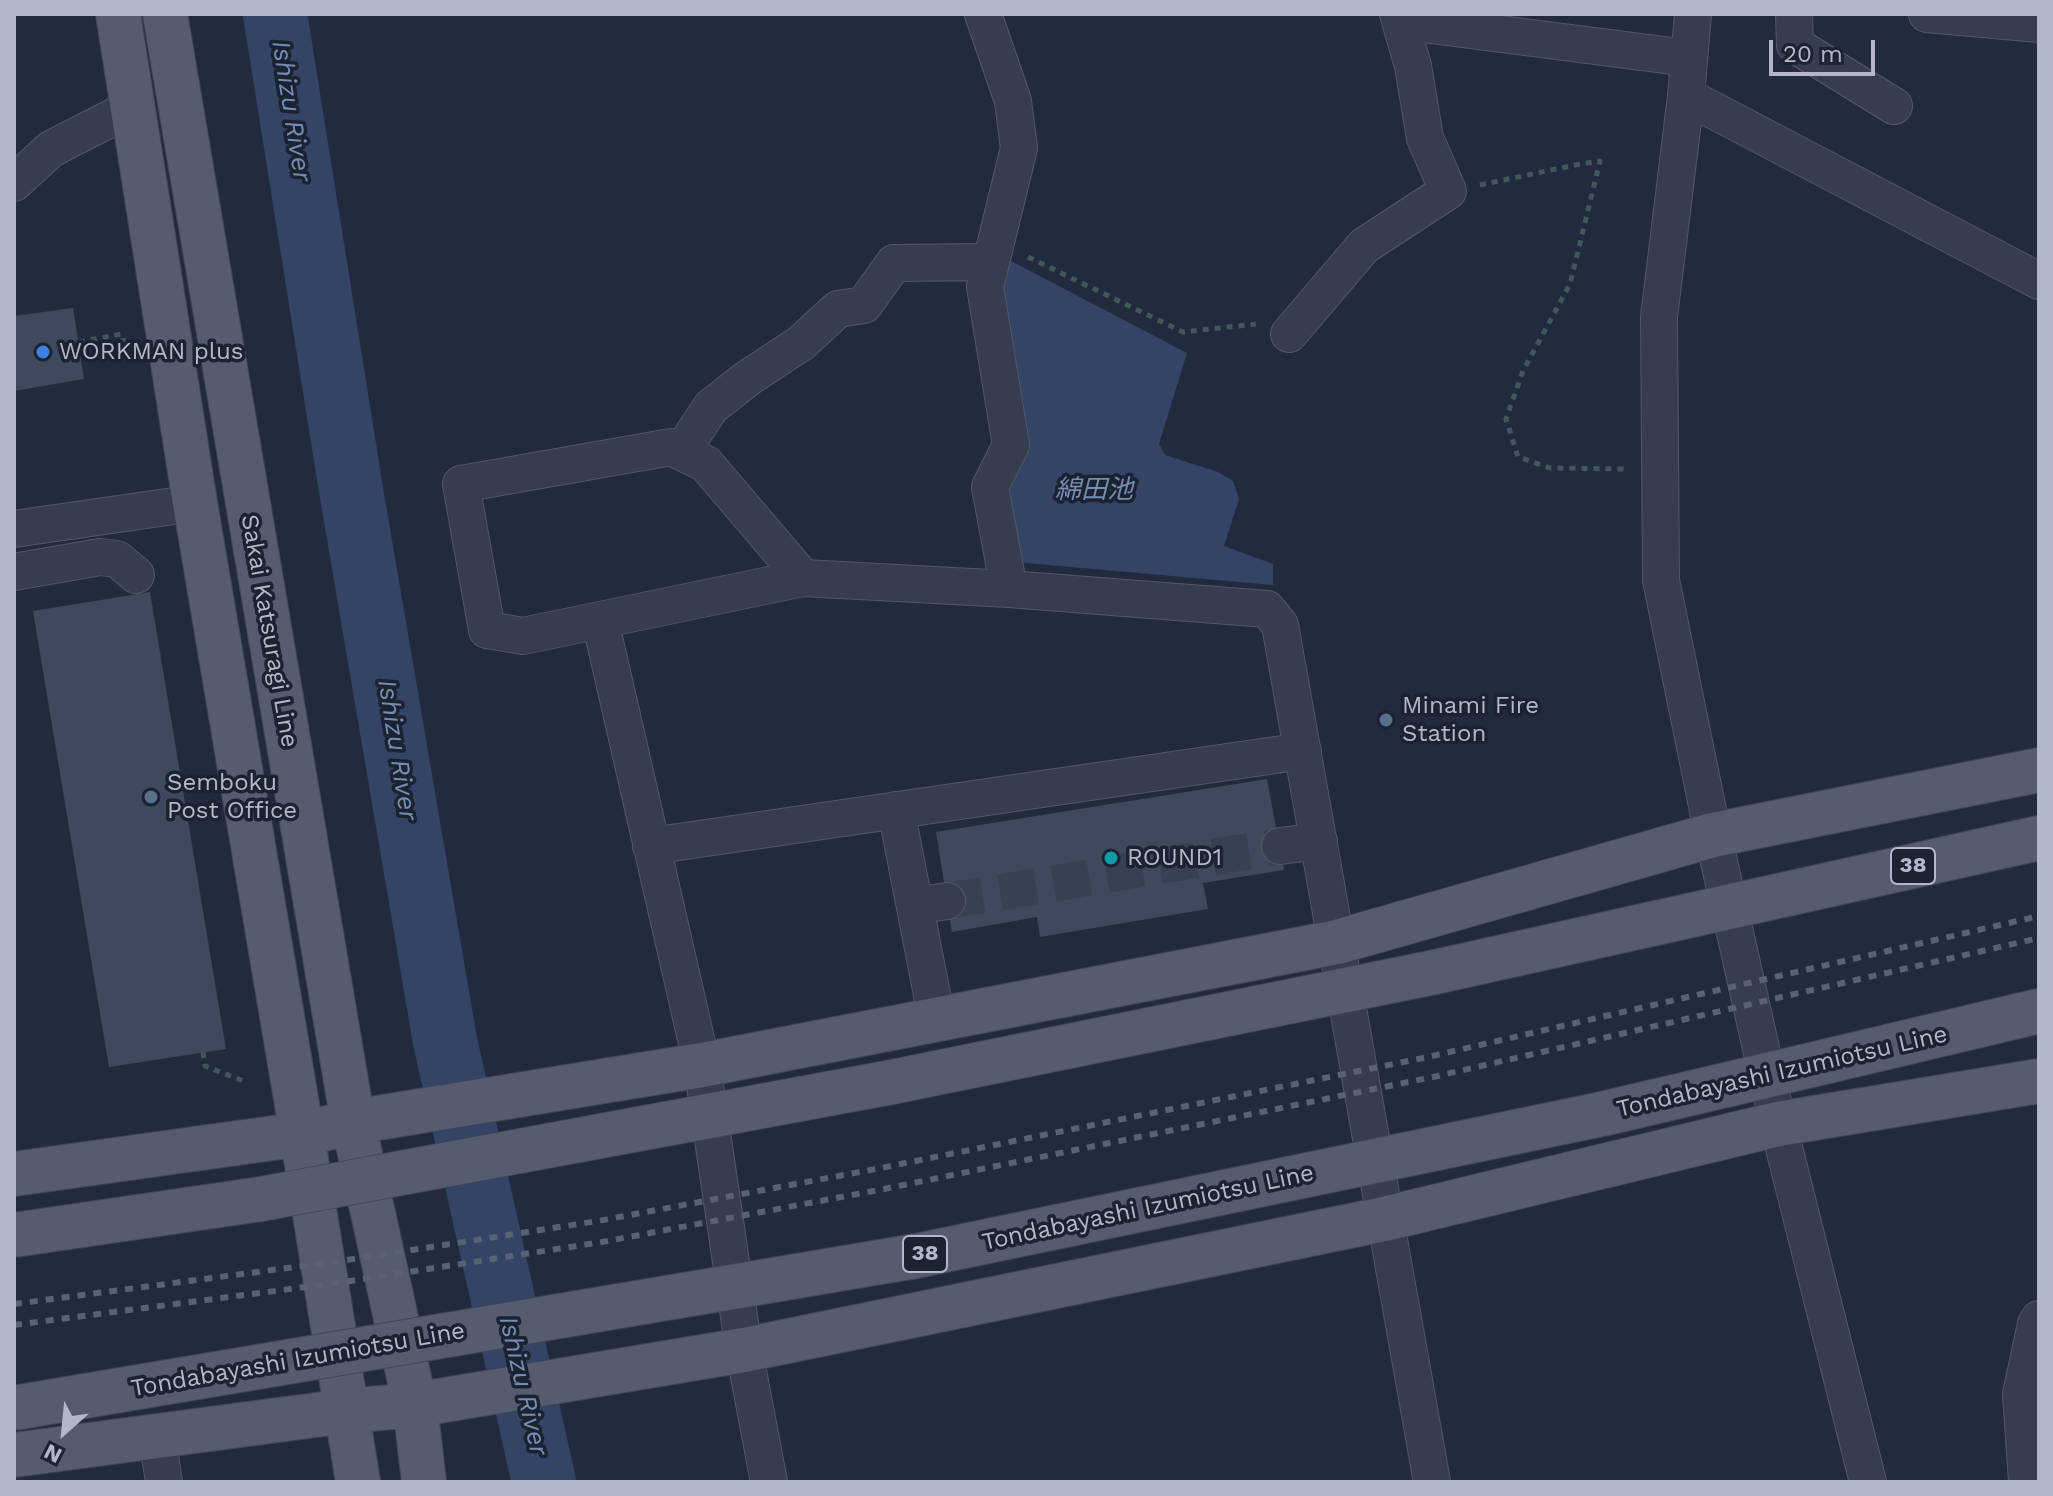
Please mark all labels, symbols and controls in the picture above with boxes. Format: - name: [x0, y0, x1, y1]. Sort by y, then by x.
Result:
- scale bar: [1773, 24, 1879, 74]
- water label: Ishizu River: [264, 38, 318, 184]
- text: 20 m: [1783, 40, 1843, 68]
- place label: WORKMAN plus: [59, 338, 244, 366]
- marker: WORKMAN plus: [34, 343, 52, 361]
- water label: 綿田池: [1055, 474, 1133, 506]
- street label: Sakai Katsuragi Line: [234, 512, 304, 750]
- water label: Ishizu River: [370, 677, 424, 823]
- place label: Minami Fire Station: [1402, 692, 1539, 748]
- marker: Minami Fire Station: [1377, 711, 1395, 729]
- place label: Semboku Post Office: [167, 769, 297, 825]
- marker: Semboku Post Office: [142, 788, 160, 806]
- place label: ROUND1: [1127, 844, 1222, 872]
- road number: 38: [1891, 848, 1935, 884]
- marker: ROUND1: [1102, 849, 1120, 867]
- street label: Tondabayashi Izumiotsu Line: [1614, 1020, 1950, 1124]
- street label: Tondabayashi Izumiotsu Line: [979, 1159, 1317, 1257]
- road number: 38: [903, 1236, 947, 1272]
- water label: Ishizu River: [492, 1313, 554, 1459]
- street label: Tondabayashi Izumiotsu Line: [129, 1316, 467, 1404]
- north arrow: [24, 1392, 104, 1472]
- text: N: [40, 1439, 66, 1469]

